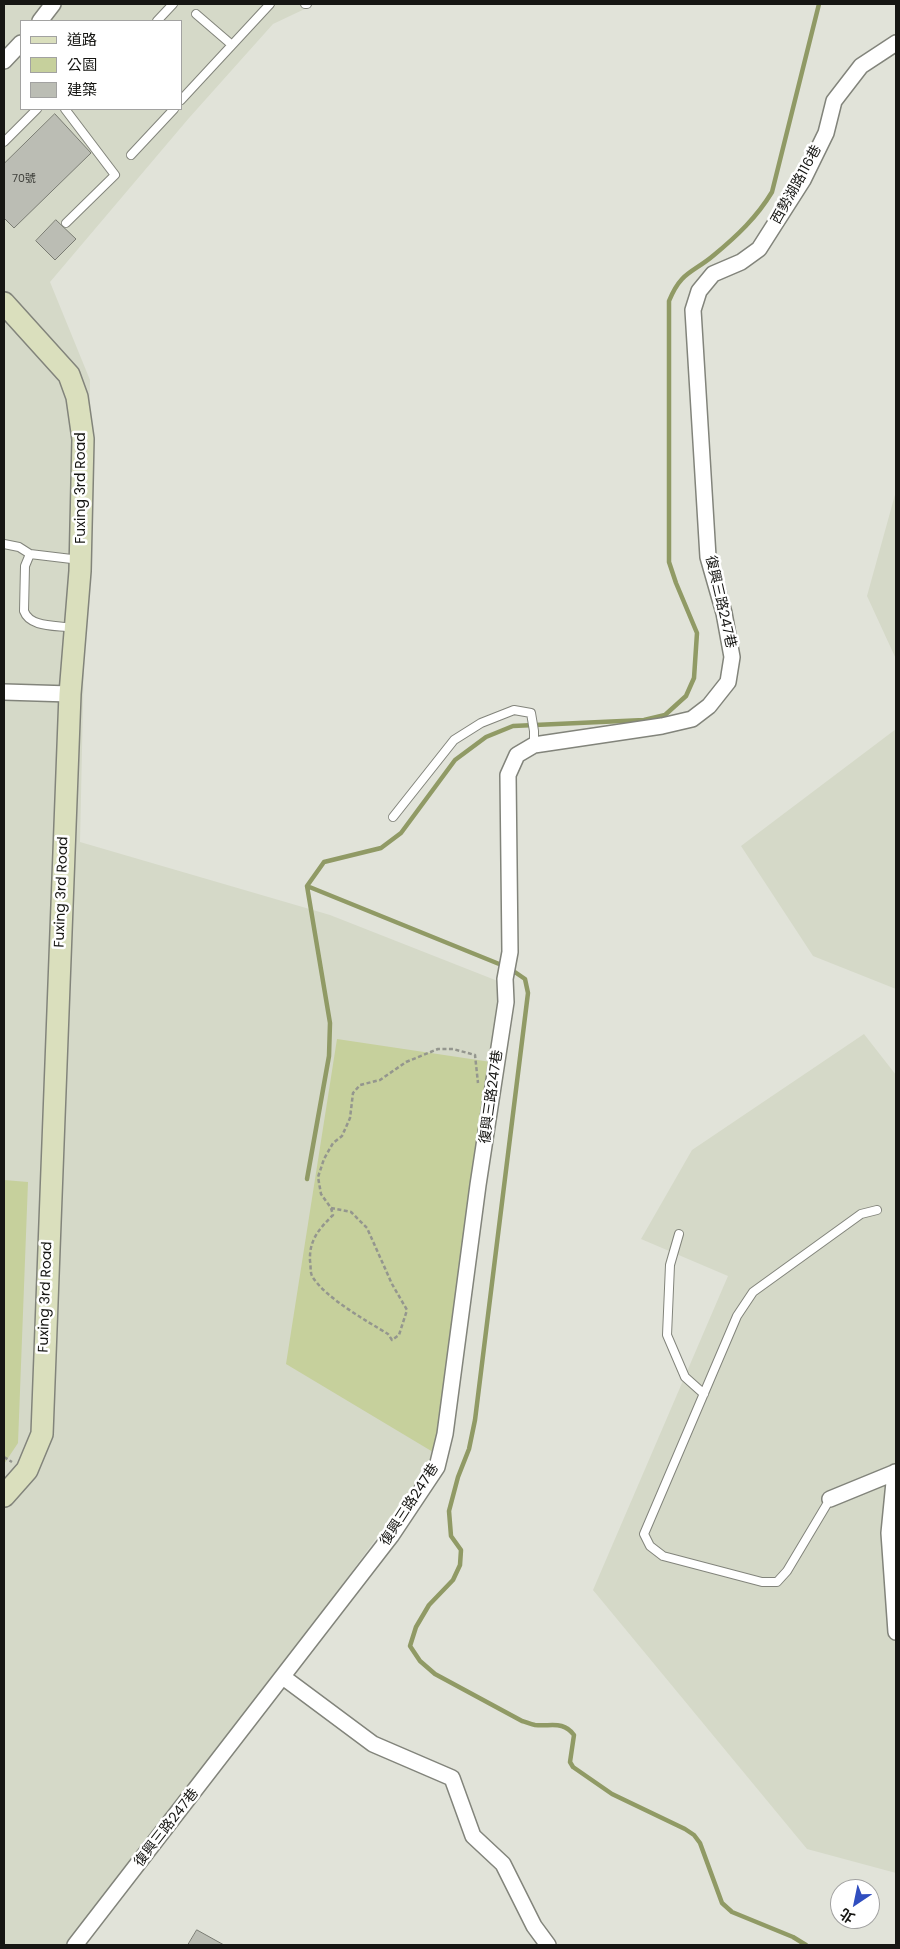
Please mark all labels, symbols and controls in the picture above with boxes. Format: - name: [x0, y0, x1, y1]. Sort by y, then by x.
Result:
- legend: [20, 20, 182, 110]
- text: 道路: [67, 29, 97, 50]
- text: 公園: [67, 54, 97, 75]
- text: 建築: [67, 79, 97, 100]
- street label: 西勢湖路116巷: [768, 143, 826, 227]
- house number: 70號: [12, 172, 36, 186]
- street label: Fuxing 3rd Road: [73, 432, 89, 544]
- street label: 復興三路247巷: [701, 554, 739, 650]
- street label: Fuxing 3rd Road: [52, 836, 72, 948]
- street label: 復興三路247巷: [477, 1049, 507, 1145]
- street label: Fuxing 3rd Road: [36, 1241, 56, 1353]
- street label: 復興三路247巷: [377, 1461, 443, 1549]
- street label: 復興三路247巷: [131, 1786, 203, 1870]
- north arrow: [830, 1879, 880, 1929]
- text: 北: [836, 1903, 859, 1928]

